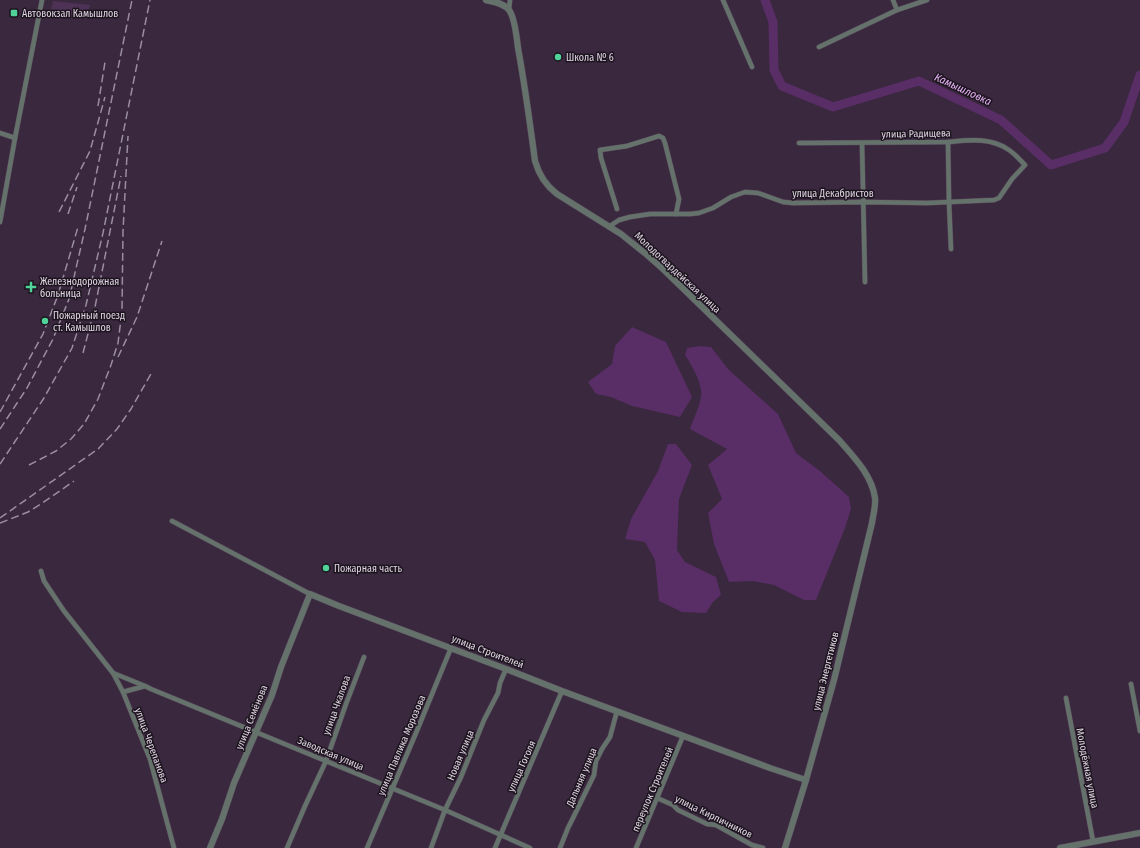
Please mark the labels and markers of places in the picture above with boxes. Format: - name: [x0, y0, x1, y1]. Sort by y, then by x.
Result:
- marker: Автовокзал Камышлов: [9, 8, 19, 18]
- place label: Автовокзал Камышлов: [22, 8, 118, 20]
- marker: Школа № 6: [553, 52, 563, 62]
- place label: Школа № 6: [566, 52, 614, 64]
- place label: Железнодорожная больница: [40, 276, 119, 300]
- marker: Железнодорожная больница: [25, 281, 37, 293]
- place label: Пожарный поезд ст. Камышлов: [53, 310, 125, 334]
- marker: Пожарный поезд ст. Камышлов: [40, 316, 50, 326]
- marker: Пожарная часть: [321, 563, 331, 573]
- place label: Пожарная часть: [334, 563, 402, 575]

